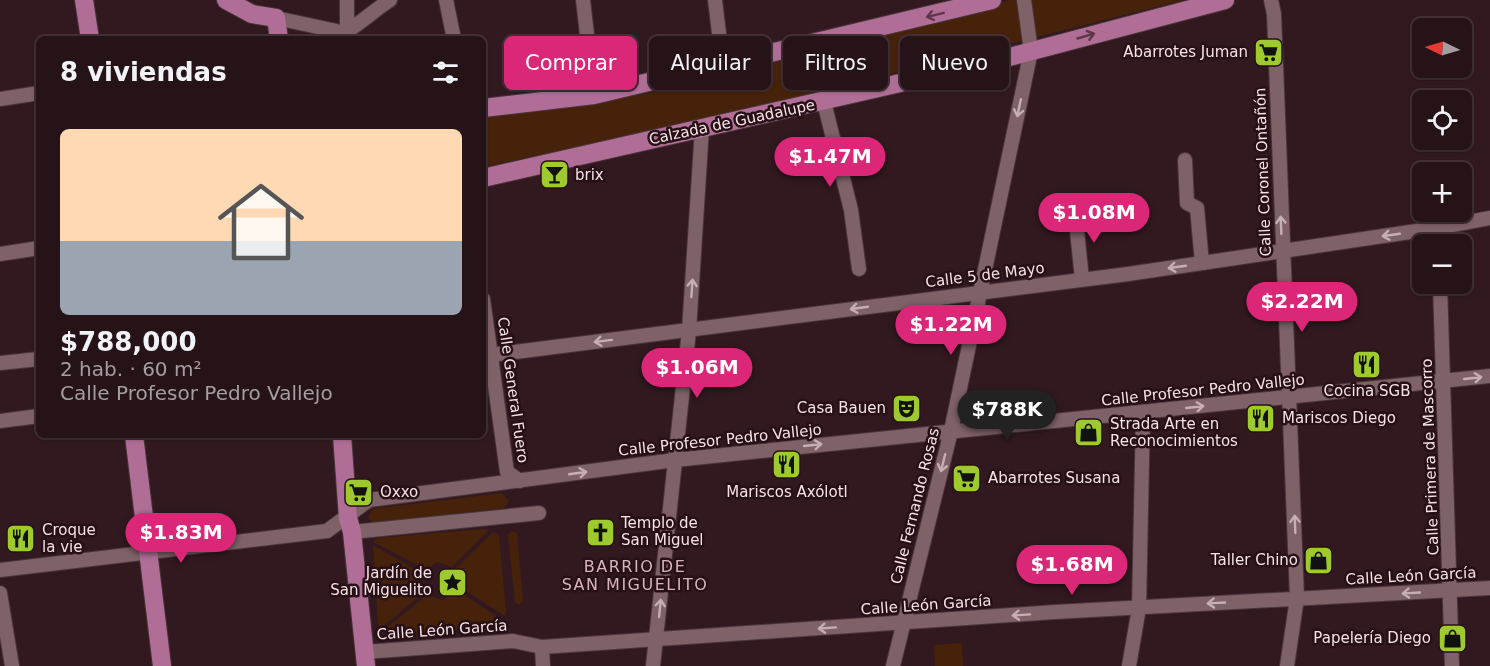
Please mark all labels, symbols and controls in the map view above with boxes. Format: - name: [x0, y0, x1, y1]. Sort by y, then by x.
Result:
- one-way arrow: [926, 9, 945, 21]
- north arrow: [1412, 18, 1472, 78]
- map controls: [1412, 18, 1472, 294]
- one-way arrow: [1076, 30, 1095, 41]
- chip: Comprar: [504, 36, 637, 90]
- chip: Alquilar: [649, 36, 771, 90]
- chip: Filtros: [783, 36, 888, 90]
- chip: Nuevo: [900, 36, 1009, 90]
- supermarket icon: Abarrotes Juman: [1253, 36, 1285, 68]
- place label: Abarrotes Juman: [1123, 43, 1248, 61]
- icon: filters: [429, 56, 462, 89]
- text: 8 viviendas: [60, 57, 227, 87]
- street label: Calle Coronel Ontañón: [1251, 87, 1275, 257]
- button: locate: [1412, 90, 1472, 150]
- street label: Calzada de Guadalupe: [647, 96, 817, 148]
- one-way arrow: [1013, 98, 1024, 118]
- pin: $1.47M: [781, 137, 879, 188]
- text: $1.47M: [788, 144, 872, 168]
- bar icon: brix: [538, 159, 570, 191]
- button: +: [1412, 162, 1472, 222]
- place label: brix: [575, 166, 604, 184]
- icon: home: [207, 168, 315, 276]
- pin: $1.08M: [1045, 193, 1143, 244]
- text: $1.08M: [1052, 200, 1136, 224]
- one-way arrow: [1275, 215, 1287, 235]
- one-way arrow: [1382, 230, 1401, 241]
- button: −: [1412, 234, 1472, 294]
- street label: Calle 5 de Mayo: [924, 259, 1046, 291]
- one-way arrow: [1168, 261, 1188, 272]
- one-way arrow: [686, 279, 697, 299]
- pin: $2.22M: [1253, 282, 1351, 333]
- text: $2.22M: [1260, 289, 1344, 313]
- one-way arrow: [850, 303, 869, 314]
- pin: $1.22M: [902, 305, 1000, 356]
- text: $1.22M: [909, 312, 993, 336]
- street label: Calle General Fuero: [494, 316, 532, 464]
- text: $788,000: [60, 327, 197, 357]
- one-way arrow: [594, 336, 614, 347]
- pin: $1.06M: [648, 348, 746, 399]
- restaurant icon: Cocina SGB: [1351, 348, 1383, 380]
- text: $1.06M: [655, 355, 739, 379]
- text: 2 hab. · 60 m²: [60, 357, 201, 381]
- street label: Calle Primera de Mascorro: [1418, 358, 1442, 556]
- street label: Calle Profesor Pedro Vallejo: [1100, 370, 1306, 410]
- one-way arrow: [1462, 372, 1482, 383]
- text: Calle Profesor Pedro Vallejo: [60, 381, 333, 405]
- place label: Cocina SGB: [1324, 382, 1410, 400]
- pin: $788K: [965, 390, 1049, 441]
- theatre icon: Casa Bauen: [891, 392, 923, 424]
- text: $788K: [971, 397, 1043, 421]
- place label: Casa Bauen: [797, 399, 886, 417]
- one-way arrow: [1185, 401, 1205, 412]
- restaurant icon: Mariscos Diego: [1245, 402, 1277, 434]
- place label: Mariscos Diego: [1282, 409, 1396, 427]
- place label: Strada Arte en Reconocimientos: [1110, 415, 1238, 450]
- shop icon: Strada Arte en Reconocimientos: [1073, 417, 1105, 449]
- street label: Calle Profesor Pedro Vallejo: [617, 420, 823, 460]
- street label: Calle Fernando Rosas: [887, 426, 943, 586]
- one-way arrow: [803, 439, 823, 450]
- restaurant icon: Mariscos Axólotl: [771, 449, 803, 481]
- one-way arrow: [936, 453, 948, 472]
- supermarket icon: Abarrotes Susana: [951, 462, 983, 494]
- one-way arrow: [568, 467, 587, 478]
- place label: Abarrotes Susana: [988, 469, 1120, 487]
- supermarket icon: Oxxo: [343, 476, 375, 508]
- place label: Oxxo: [380, 483, 418, 501]
- place label: Mariscos Axólotl: [726, 483, 848, 501]
- pin: $1.83M: [132, 513, 230, 564]
- place label: Templo de San Miguel: [620, 514, 704, 549]
- one-way arrow: [1289, 515, 1300, 535]
- church icon: Templo de San Miguel: [584, 516, 616, 548]
- text: $1.83M: [139, 520, 223, 544]
- place label: Croque la vie: [42, 521, 96, 556]
- restaurant icon: Croque la vie: [5, 523, 37, 555]
- shop icon: Taller Chino: [1303, 544, 1335, 576]
- pin: $1.68M: [1023, 545, 1121, 596]
- place label: Taller Chino: [1210, 551, 1298, 569]
- text: $1.68M: [1030, 552, 1114, 576]
- district label: BARRIO DE SAN MIGUELITO: [562, 557, 708, 594]
- place label: Jardín de San Miguelito: [330, 564, 432, 599]
- street label: Calle León García: [1345, 564, 1477, 588]
- place icon: Jardín de San Miguelito: [437, 566, 469, 598]
- one-way arrow: [1401, 587, 1421, 598]
- street label: Calle León García: [860, 591, 992, 619]
- one-way arrow: [655, 598, 666, 618]
- one-way arrow: [1206, 598, 1226, 609]
- one-way arrow: [1012, 610, 1032, 621]
- street label: Calle León García: [376, 616, 508, 644]
- shop icon: Papelería Diego: [1436, 622, 1468, 654]
- one-way arrow: [817, 623, 837, 634]
- place label: Papelería Diego: [1313, 629, 1431, 647]

